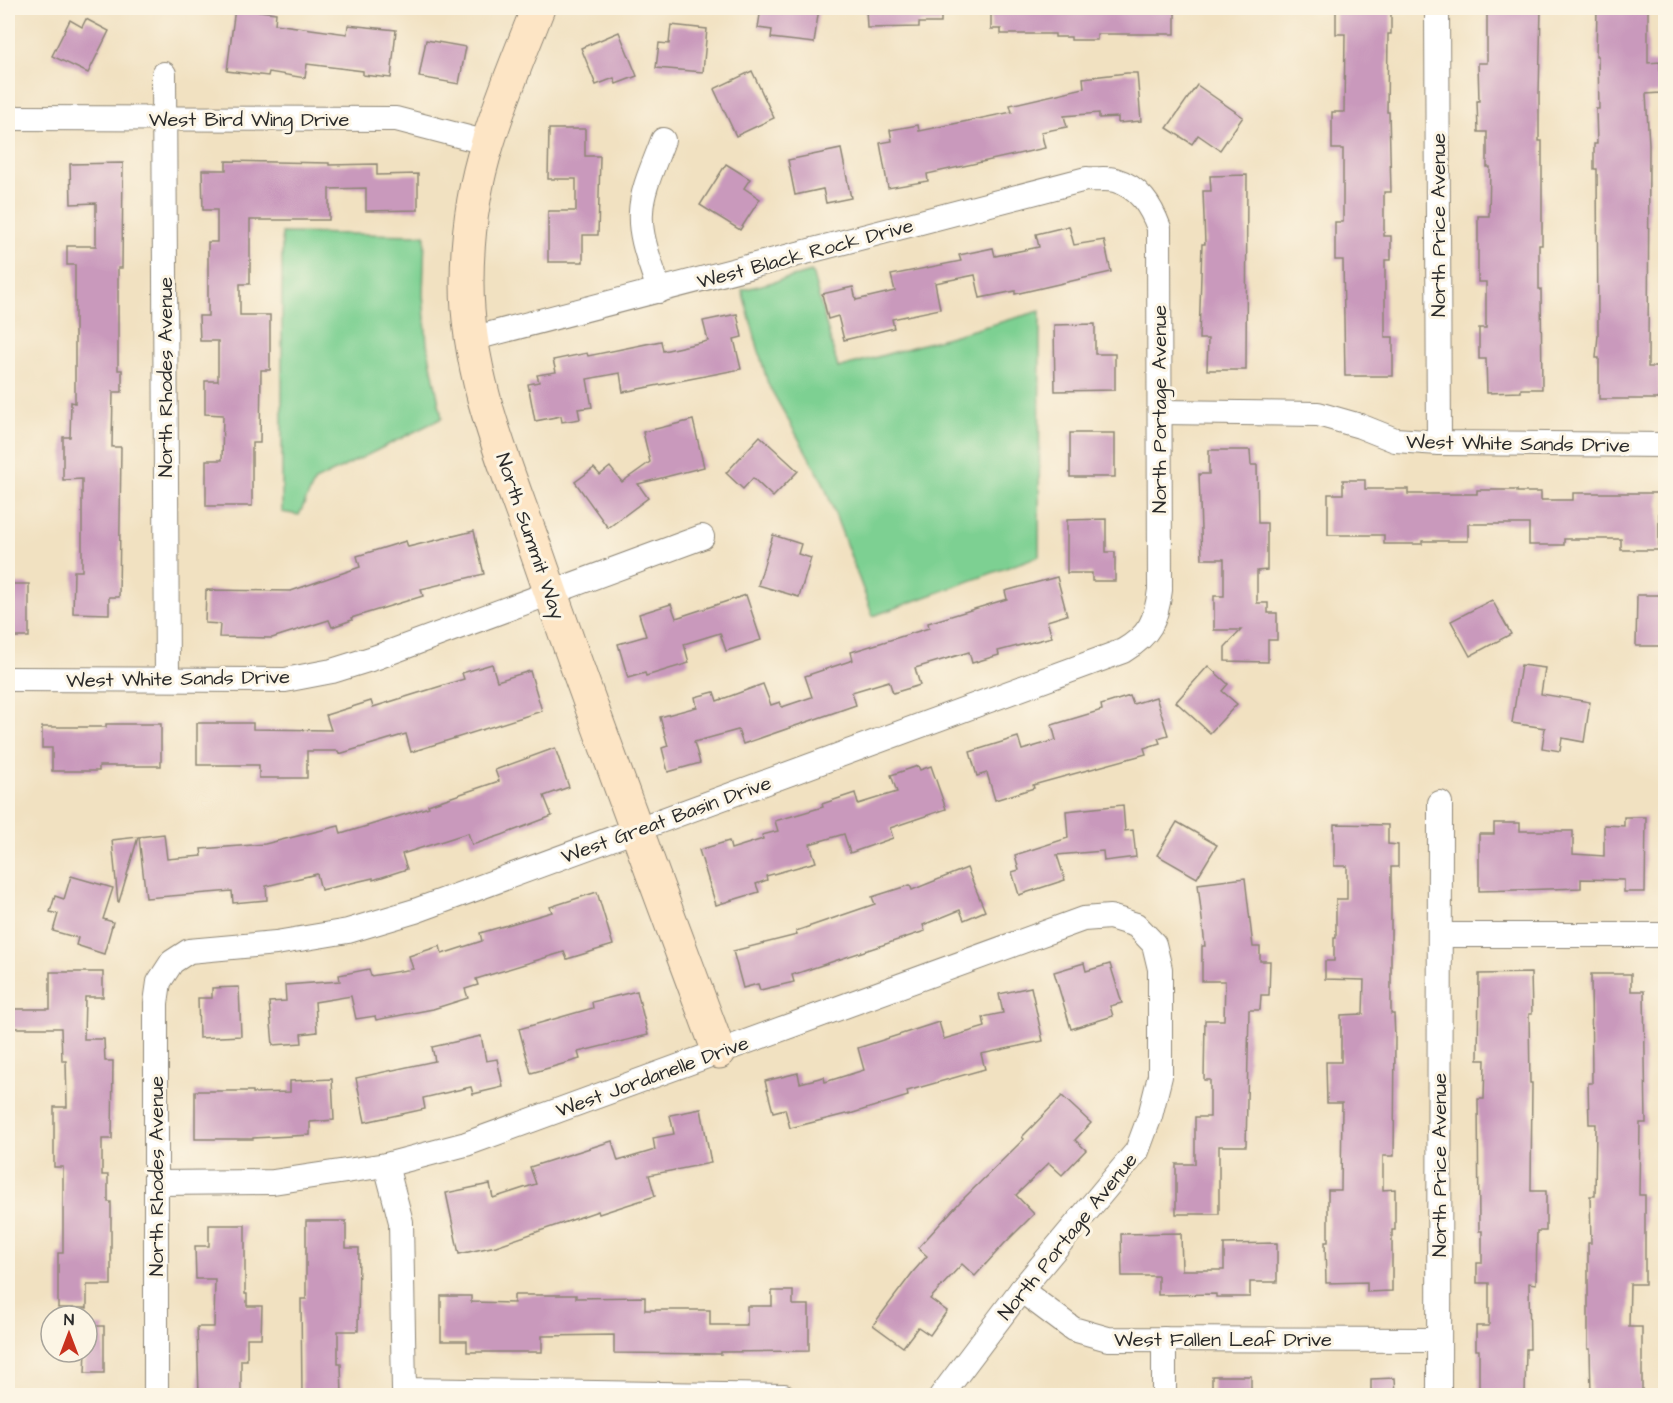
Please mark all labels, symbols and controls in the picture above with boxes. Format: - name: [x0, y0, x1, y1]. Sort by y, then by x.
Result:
- street label: West Bird Wing Drive: [149, 106, 350, 135]
- street label: North Price Avenue: [1425, 133, 1453, 317]
- street label: West Black Rock Drive: [694, 212, 917, 296]
- street label: North Rhodes Avenue: [152, 277, 180, 477]
- street label: North Portage Avenue: [1146, 305, 1175, 513]
- street label: West White Sands Drive: [1406, 428, 1630, 460]
- street label: North Summit Way: [488, 449, 572, 624]
- street label: West White Sands Drive: [66, 663, 290, 695]
- street label: West Great Basin Drive: [558, 769, 775, 871]
- street label: West Jordanelle Drive: [552, 1029, 753, 1125]
- street label: North Price Avenue: [1426, 1073, 1454, 1257]
- street label: North Rhodes Avenue: [143, 1076, 171, 1276]
- street label: North Portage Avenue: [991, 1147, 1145, 1327]
- north arrow: [39, 1304, 99, 1364]
- text: N: [64, 1309, 74, 1331]
- street label: West Fallen Leaf Drive: [1114, 1326, 1332, 1354]

